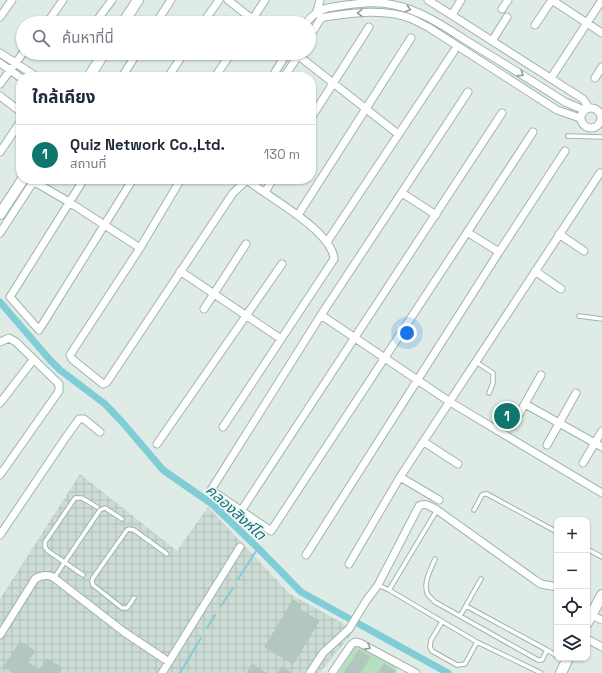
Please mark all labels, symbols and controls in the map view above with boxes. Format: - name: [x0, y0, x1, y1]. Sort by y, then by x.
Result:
- one-way arrow: [405, 4, 412, 13]
- one-way arrow: [357, 9, 363, 18]
- search box: [16, 16, 316, 60]
- icon: search: [30, 27, 52, 49]
- text: ค้นหาที่นี่: [62, 28, 114, 47]
- one-way arrow: [517, 70, 524, 77]
- text: ใกล้เคียง: [32, 86, 95, 108]
- text: Quiz Network Co.,Ltd.: [70, 135, 225, 154]
- text: 1: [42, 146, 48, 163]
- text: 130 m: [264, 146, 300, 163]
- text: สถานที่: [70, 155, 106, 172]
- your location: [397, 323, 417, 343]
- pin: 1: [494, 401, 520, 431]
- water label: คลองสิงห์โต: [202, 480, 271, 545]
- map controls: [554, 517, 590, 661]
- button: +: [554, 517, 590, 553]
- button: −: [554, 553, 590, 589]
- button: locate: [554, 589, 590, 625]
- button: layers: [554, 625, 590, 661]
- one-way arrow: [364, 642, 371, 650]

